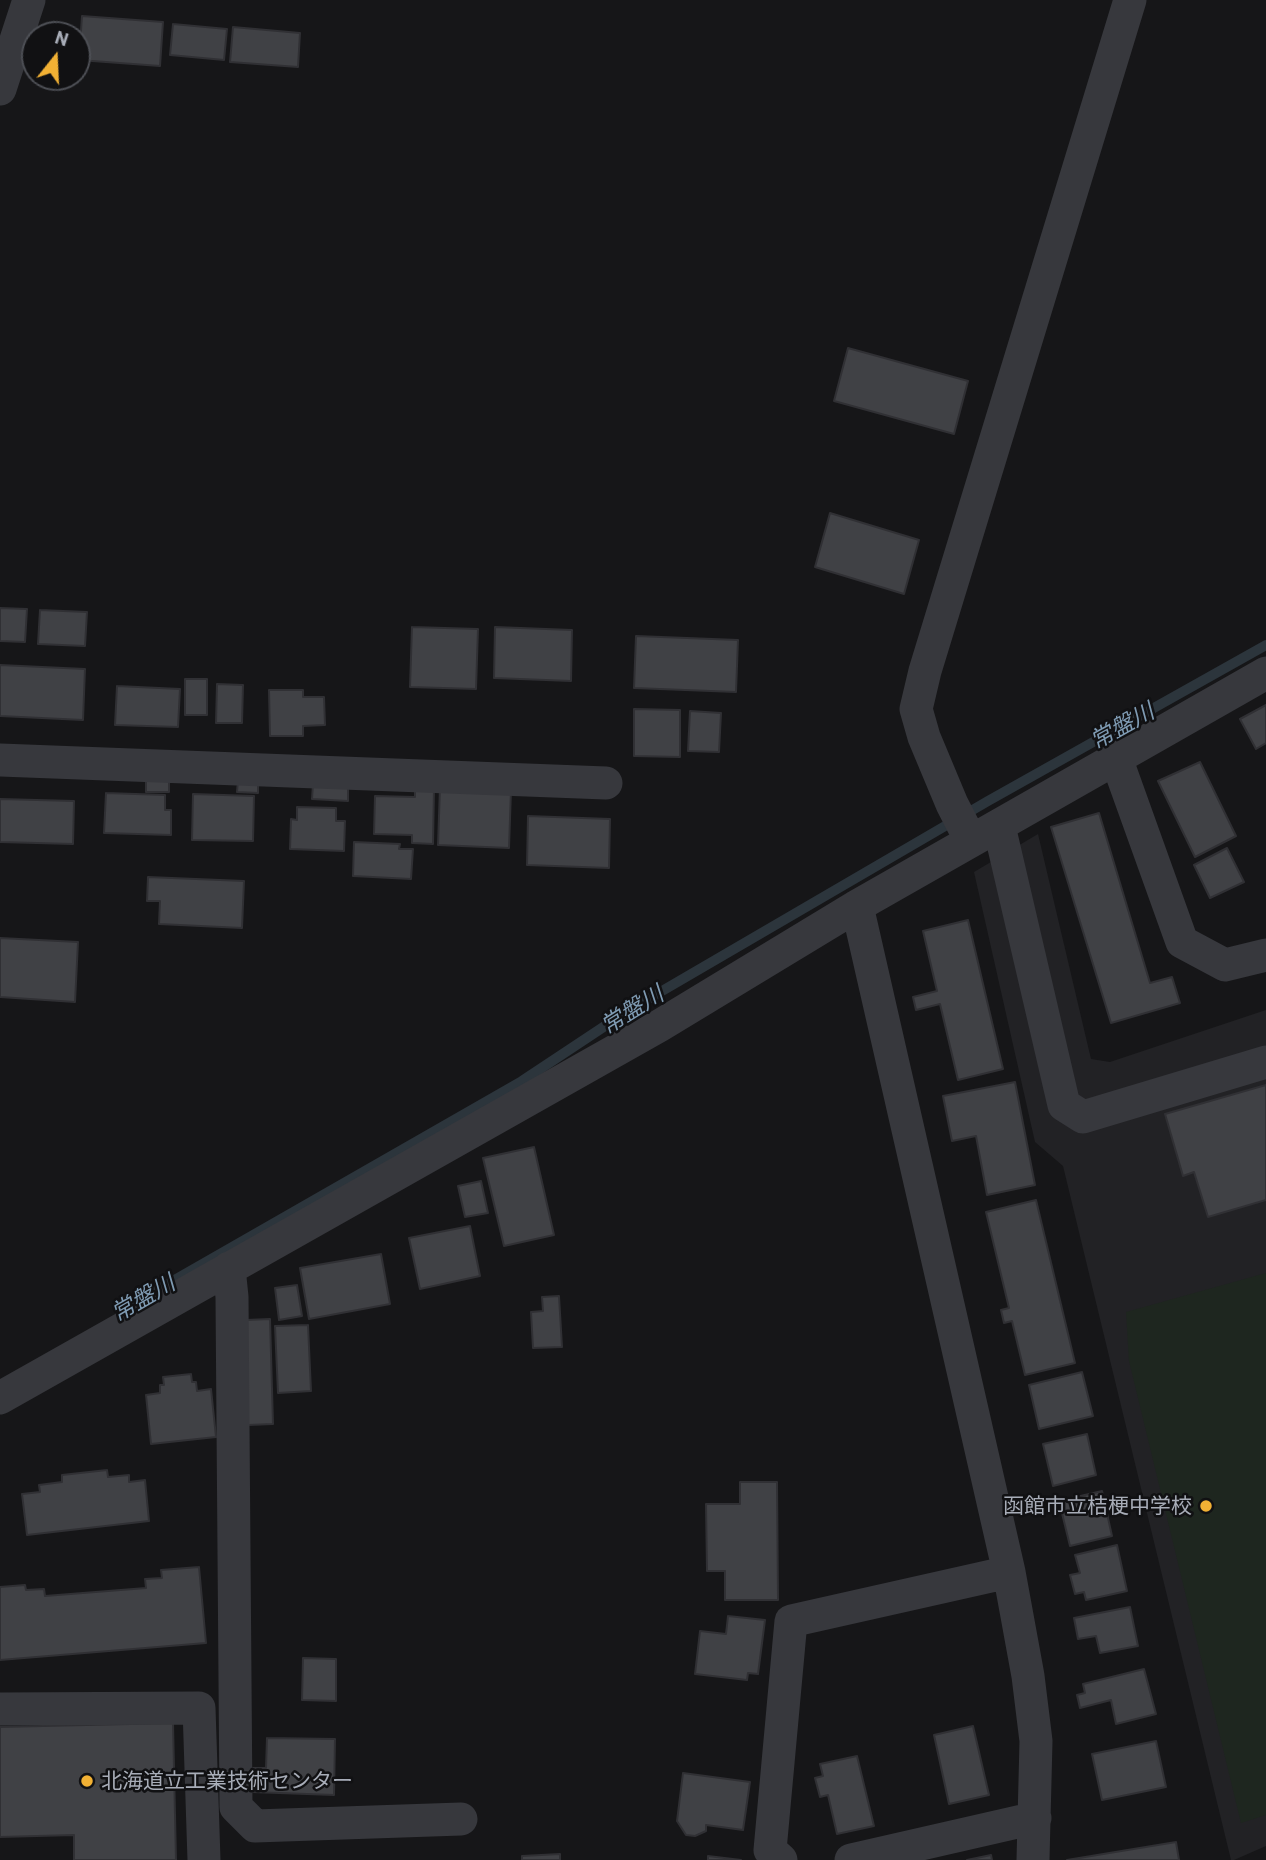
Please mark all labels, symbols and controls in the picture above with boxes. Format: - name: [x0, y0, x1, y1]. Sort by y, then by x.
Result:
- north arrow: [21, 21, 91, 91]
- text: N: [52, 25, 72, 50]
- water label: 常盤川: [1085, 697, 1159, 755]
- water label: 常盤川: [595, 980, 669, 1040]
- water label: 常盤川: [106, 1269, 180, 1327]
- place label: 函館市立桔梗中学校: [1003, 1493, 1192, 1519]
- marker: 函館市立桔梗中学校: [1198, 1498, 1214, 1514]
- place label: 北海道立工業技術センター: [101, 1768, 353, 1794]
- marker: 北海道立工業技術センター: [79, 1773, 95, 1789]

